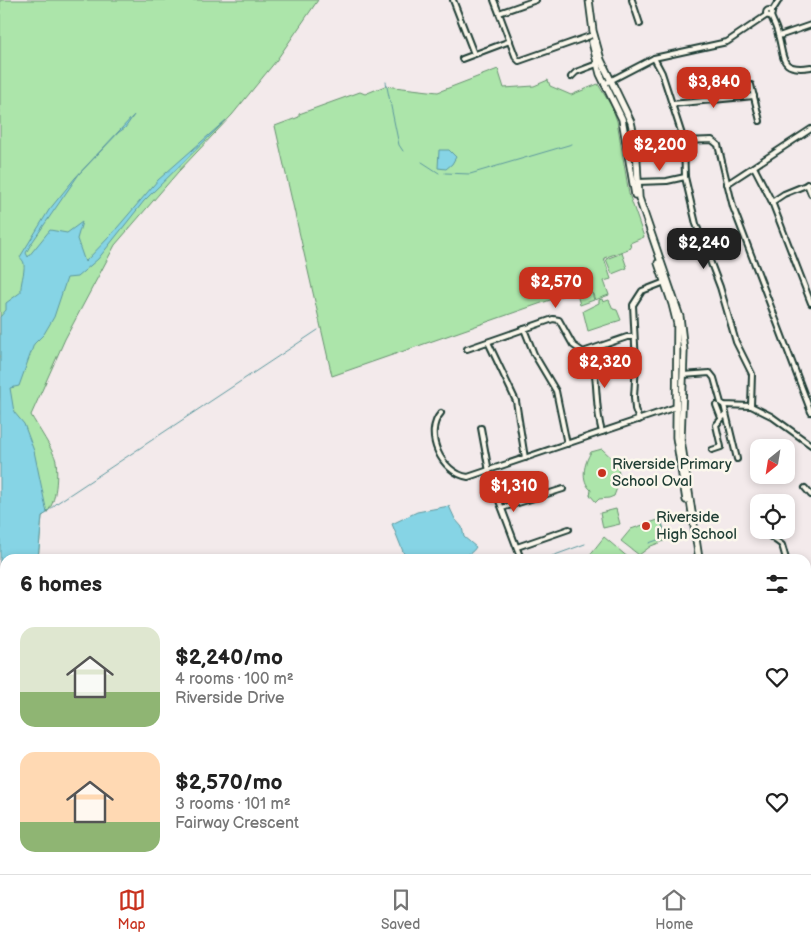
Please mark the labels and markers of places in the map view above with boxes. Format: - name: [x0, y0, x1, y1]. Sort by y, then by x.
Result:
- pin: $3,840: [673, 66, 755, 109]
- pin: $2,200: [619, 130, 701, 172]
- pin: $2,240: [663, 228, 745, 270]
- pin: $2,570: [515, 266, 597, 309]
- pin: $2,320: [564, 346, 646, 389]
- place label: Riverside Primary School Oval: [612, 455, 732, 491]
- marker: Riverside Primary School Oval: [596, 467, 608, 479]
- pin: $1,310: [473, 470, 555, 513]
- place label: Riverside High School: [656, 508, 737, 544]
- marker: Riverside High School: [640, 520, 652, 532]

